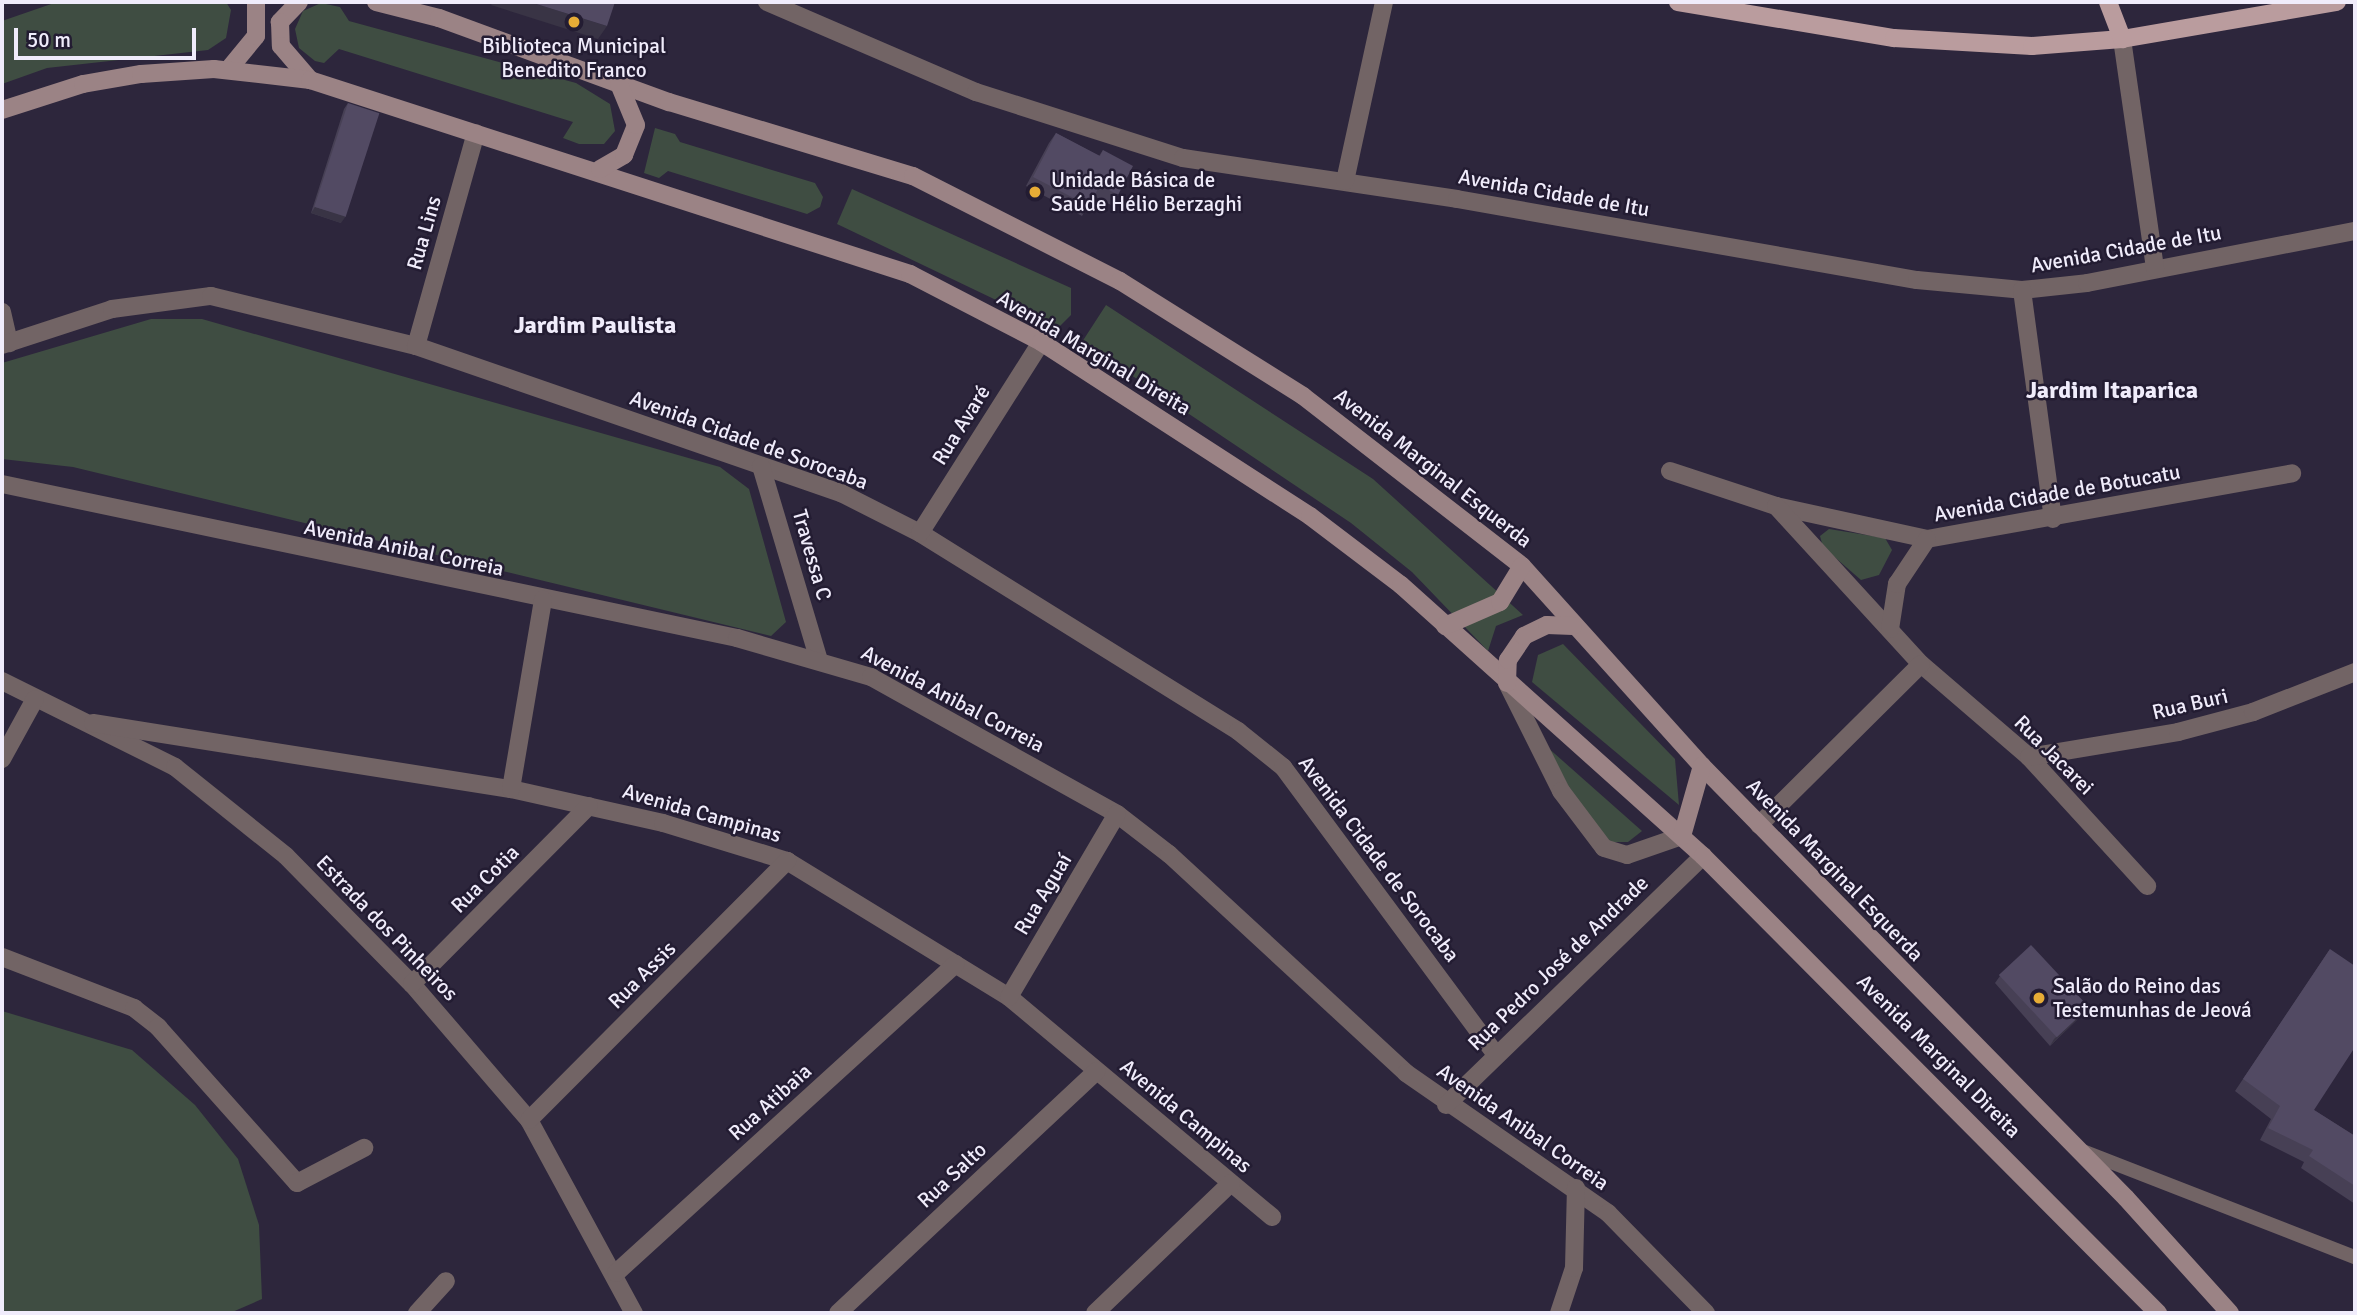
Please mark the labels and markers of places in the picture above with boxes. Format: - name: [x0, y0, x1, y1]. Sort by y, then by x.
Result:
- marker: Biblioteca Municipal Benedito Franco: [566, 14, 582, 30]
- place label: Biblioteca Municipal Benedito Franco: [482, 33, 666, 83]
- place label: Unidade Básica de Saúde Hélio Berzaghi: [1051, 167, 1242, 217]
- marker: Unidade Básica de Saúde Hélio Berzaghi: [1025, 182, 1045, 202]
- place label: Salão do Reino das Testemunhas de Jeová: [2053, 973, 2252, 1023]
- marker: Salão do Reino das Testemunhas de Jeová: [2031, 990, 2047, 1006]

